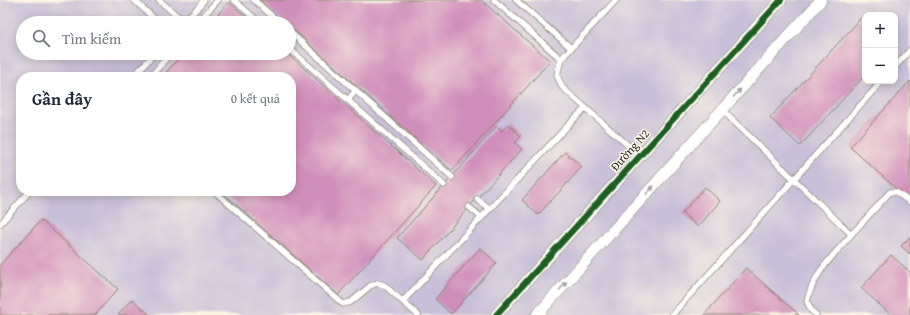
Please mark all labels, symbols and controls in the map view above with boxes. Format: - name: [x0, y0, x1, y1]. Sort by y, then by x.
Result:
- map controls: [862, 12, 898, 84]
- button: +: [862, 12, 898, 48]
- search box: [16, 16, 296, 60]
- icon: search: [30, 27, 52, 49]
- text: Tìm kiếm: [62, 28, 121, 49]
- button: −: [862, 48, 898, 84]
- text: Gần đây: [32, 86, 92, 111]
- one-way arrow: [733, 88, 742, 98]
- text: 0 kết quả: [231, 89, 280, 108]
- street label: Đường N2: [606, 125, 653, 174]
- one-way arrow: [646, 184, 655, 195]
- one-way arrow: [558, 281, 568, 291]

